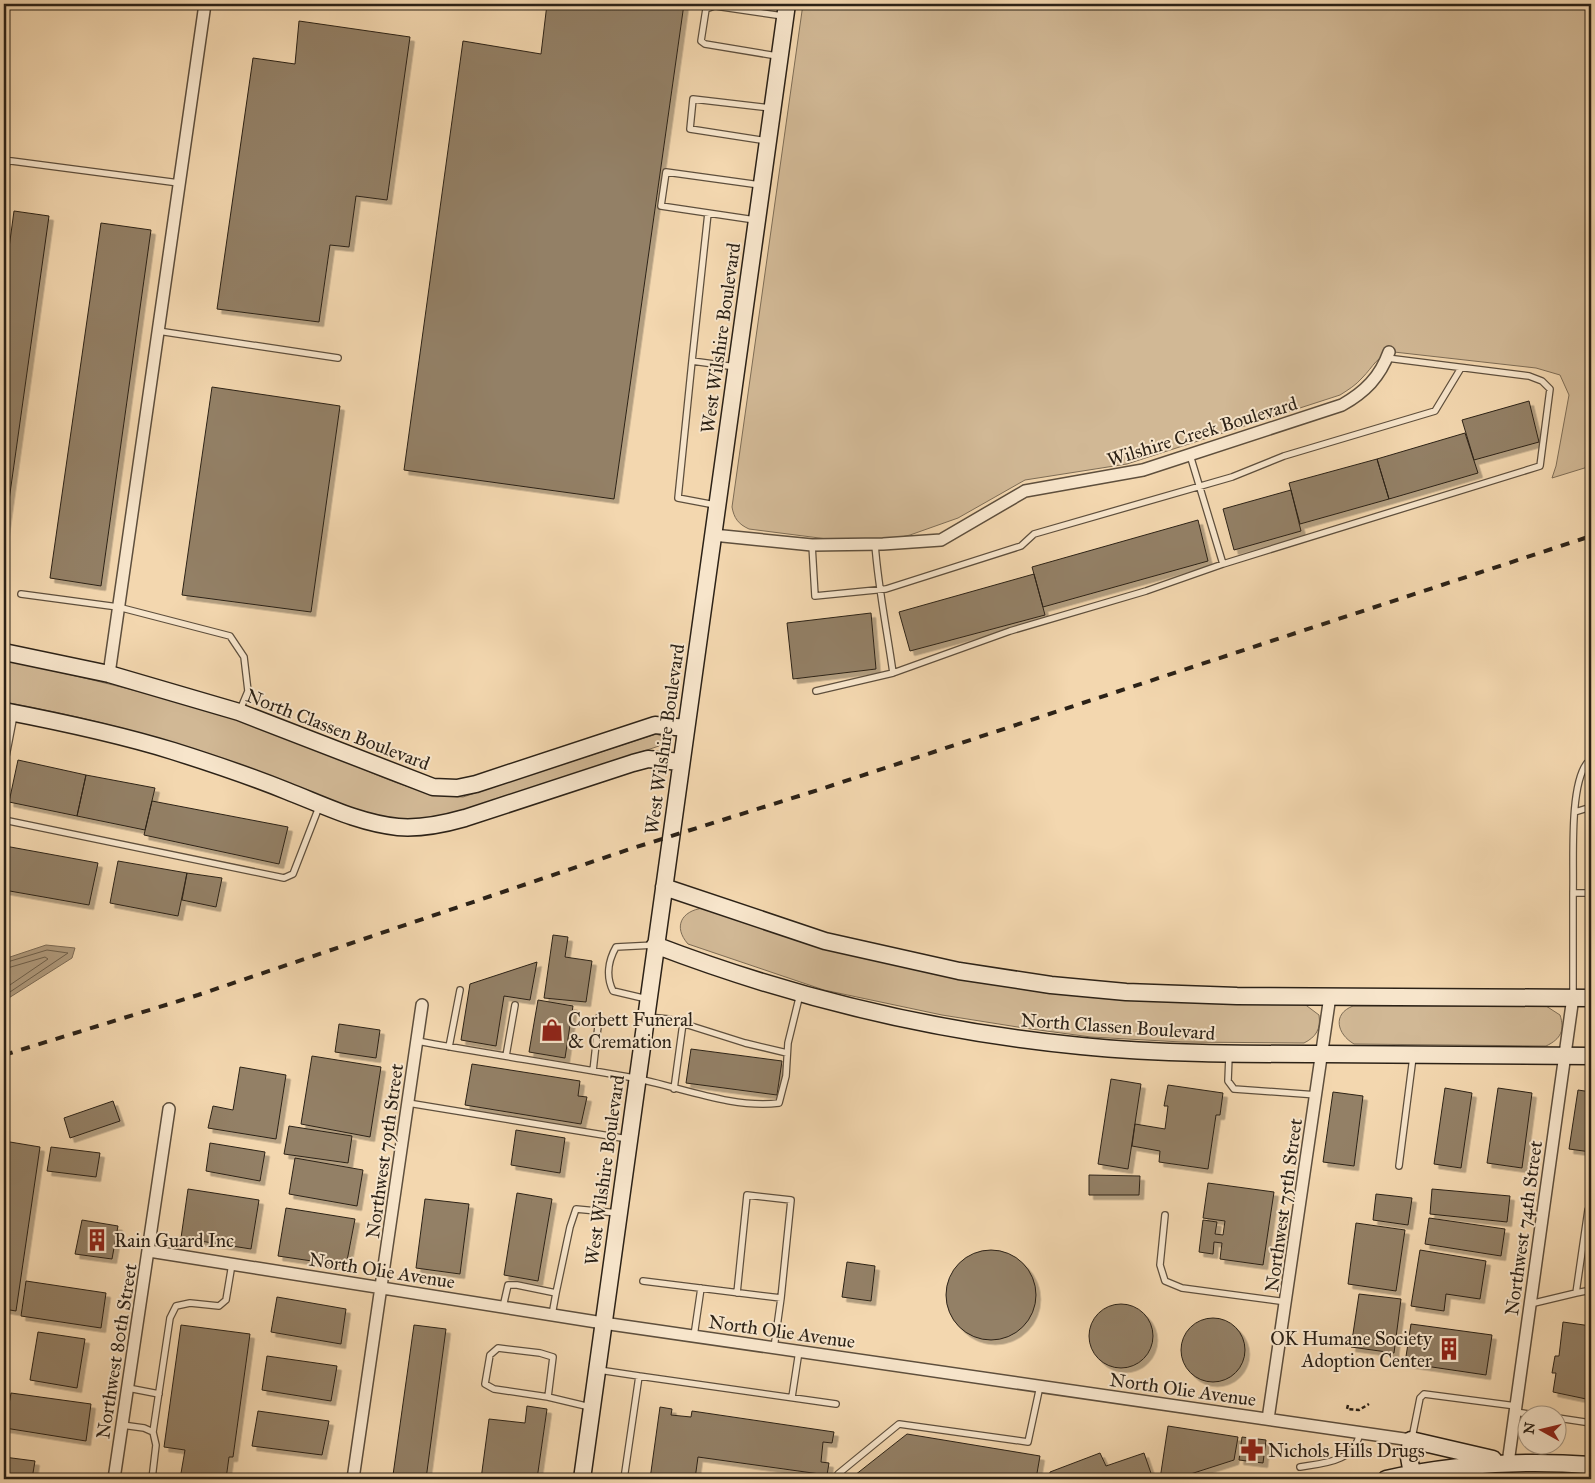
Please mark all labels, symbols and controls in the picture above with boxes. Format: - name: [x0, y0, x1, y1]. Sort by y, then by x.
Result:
- street label: West Wilshire Boulevard: [696, 241, 745, 435]
- street label: Wilshire Creek Boulevard: [1104, 391, 1300, 471]
- street label: West Wilshire Boulevard: [640, 642, 689, 836]
- street label: North Classen Boulevard: [243, 684, 433, 775]
- place label: Corbett Funeral & Cremation: [568, 1008, 694, 1053]
- street label: North Classen Boulevard: [1020, 1008, 1217, 1045]
- shop icon: Corbett Funeral & Cremation: [539, 1017, 565, 1043]
- street label: Northwest 79th Street: [361, 1062, 408, 1240]
- street label: West Wilshire Boulevard: [580, 1073, 629, 1267]
- street label: Northwest 75th Street: [1260, 1116, 1307, 1293]
- street label: Northwest 74th Street: [1500, 1139, 1547, 1317]
- building icon: Rain Guard Inc: [84, 1227, 110, 1253]
- place label: Rain Guard Inc: [114, 1229, 234, 1252]
- street label: North Olie Avenue: [307, 1248, 457, 1293]
- street label: Northwest 80th Street: [91, 1261, 142, 1440]
- street label: North Olie Avenue: [707, 1310, 857, 1353]
- place label: OK Humane Society Adoption Center: [1270, 1327, 1433, 1372]
- building icon: OK Humane Society Adoption Center: [1436, 1336, 1462, 1362]
- street label: North Olie Avenue: [1108, 1368, 1258, 1411]
- north arrow: [1518, 1406, 1568, 1456]
- text: N: [1520, 1421, 1539, 1435]
- pharmacy icon: Nichols Hills Drugs: [1239, 1437, 1265, 1463]
- place label: Nichols Hills Drugs: [1268, 1439, 1425, 1463]

